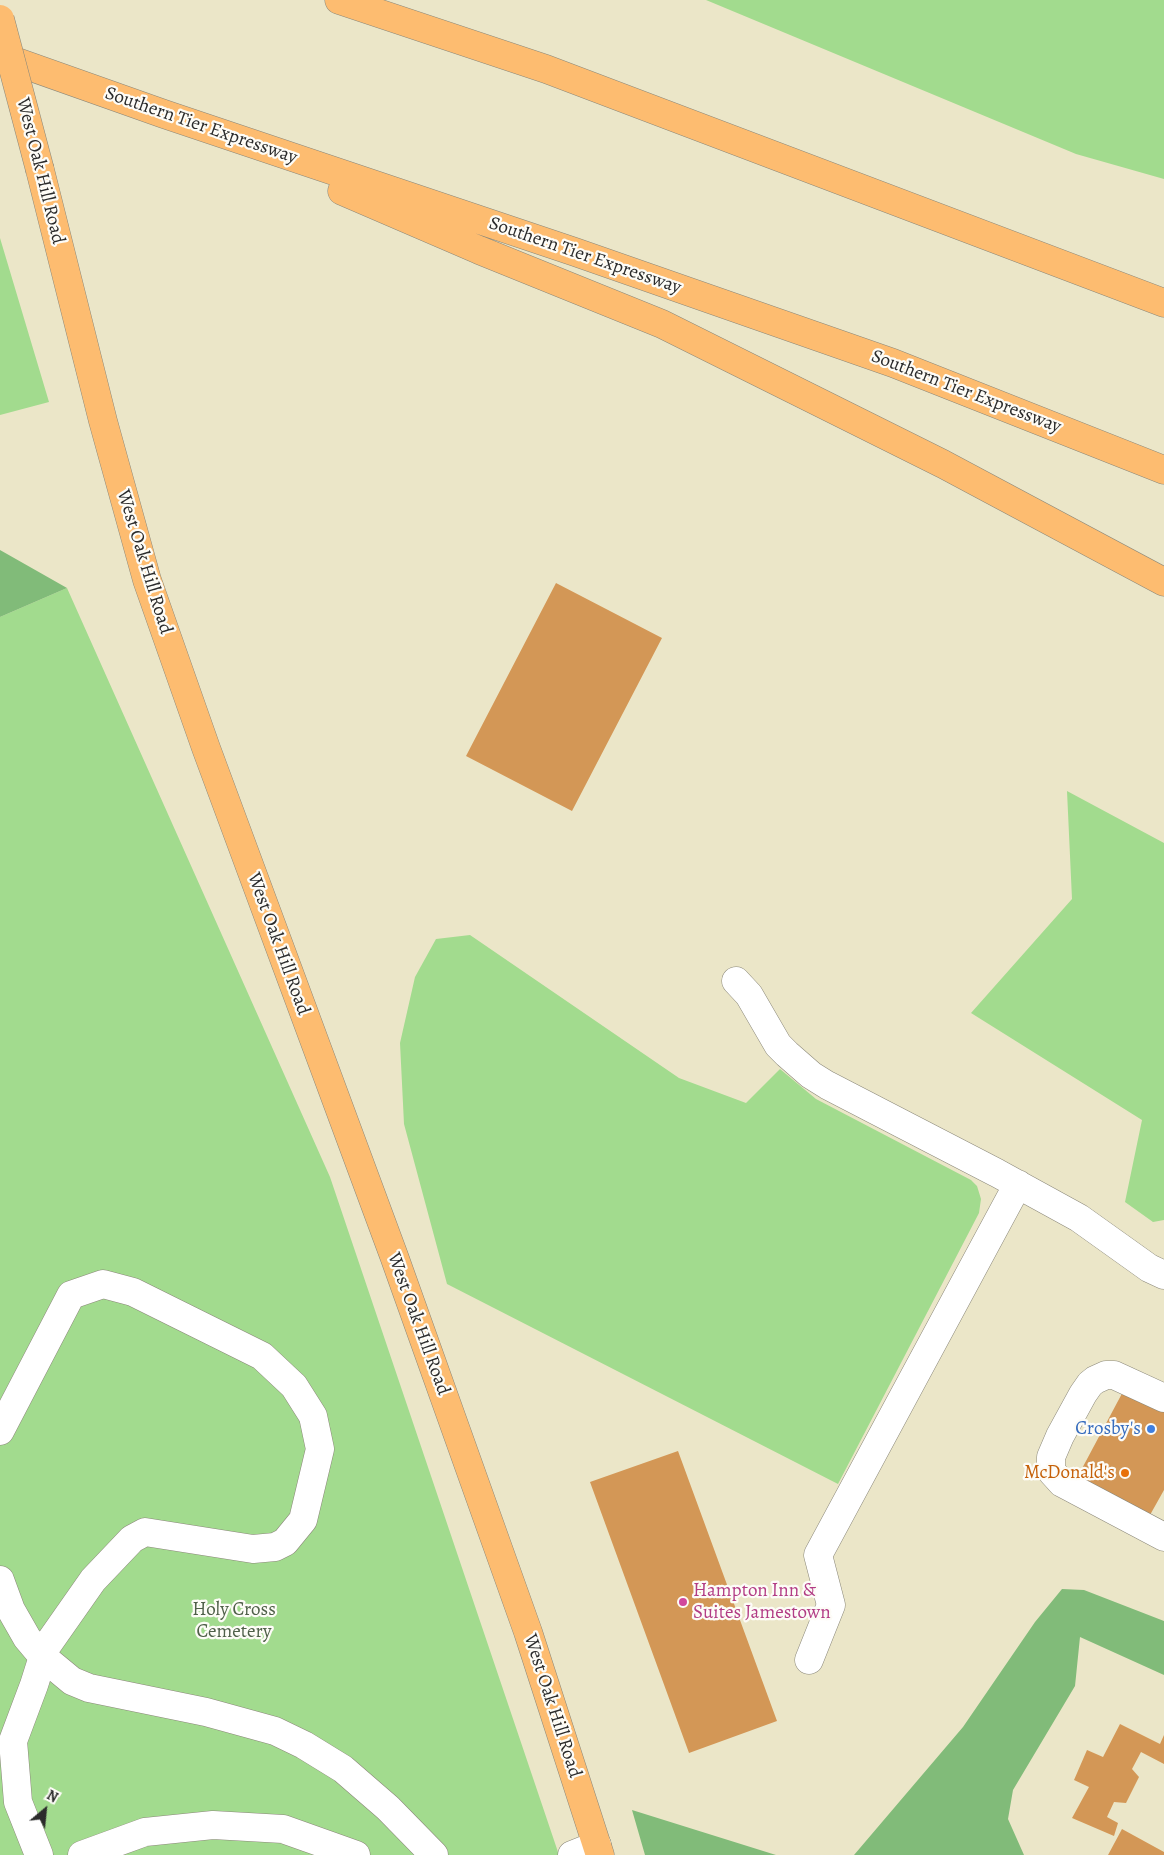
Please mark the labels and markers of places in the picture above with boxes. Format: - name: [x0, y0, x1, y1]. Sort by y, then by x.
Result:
- place label: Crosby's: [1075, 1418, 1141, 1440]
- marker: Crosby's: [1145, 1423, 1157, 1435]
- place label: McDonald's: [1024, 1462, 1115, 1484]
- marker: McDonald's: [1119, 1467, 1131, 1479]
- place label: Hampton Inn & Suites Jamestown: [693, 1580, 831, 1624]
- marker: Hampton Inn & Suites Jamestown: [677, 1596, 689, 1608]

